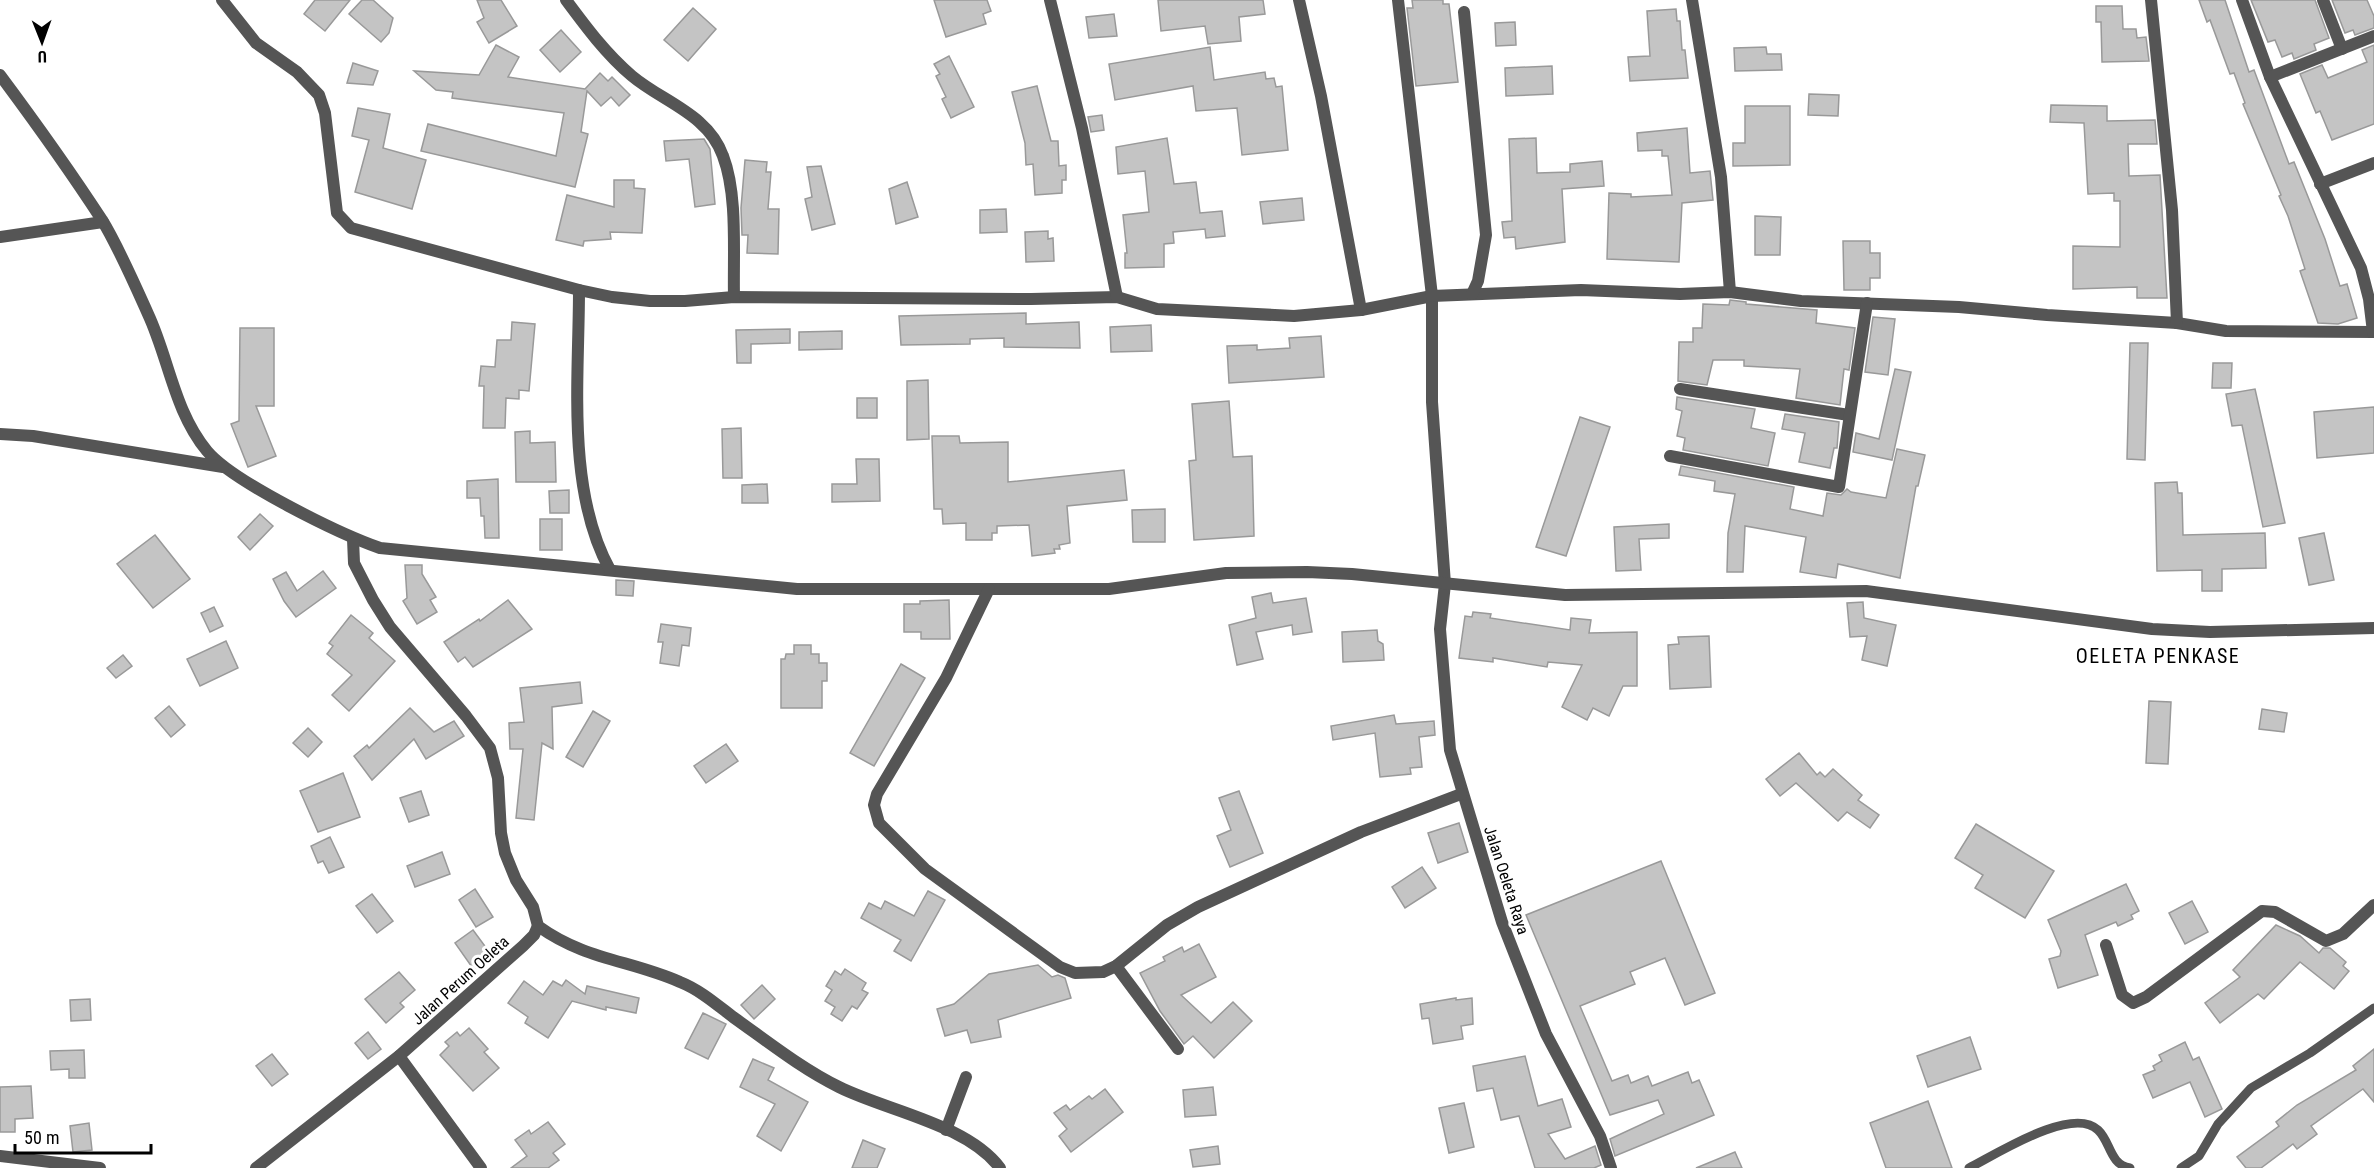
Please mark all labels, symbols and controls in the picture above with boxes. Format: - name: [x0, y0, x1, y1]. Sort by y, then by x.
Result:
- north arrow: [12, 12, 72, 72]
- text: U: [38, 47, 47, 66]
- district label: OELETA PENKASE: [2076, 644, 2240, 668]
- street label: Jalan Oeleta Raya: [1480, 824, 1533, 937]
- street label: Jalan Perum Oeleta: [408, 932, 513, 1029]
- scale bar: [15, 1117, 152, 1155]
- text: 50 m: [24, 1127, 59, 1148]

